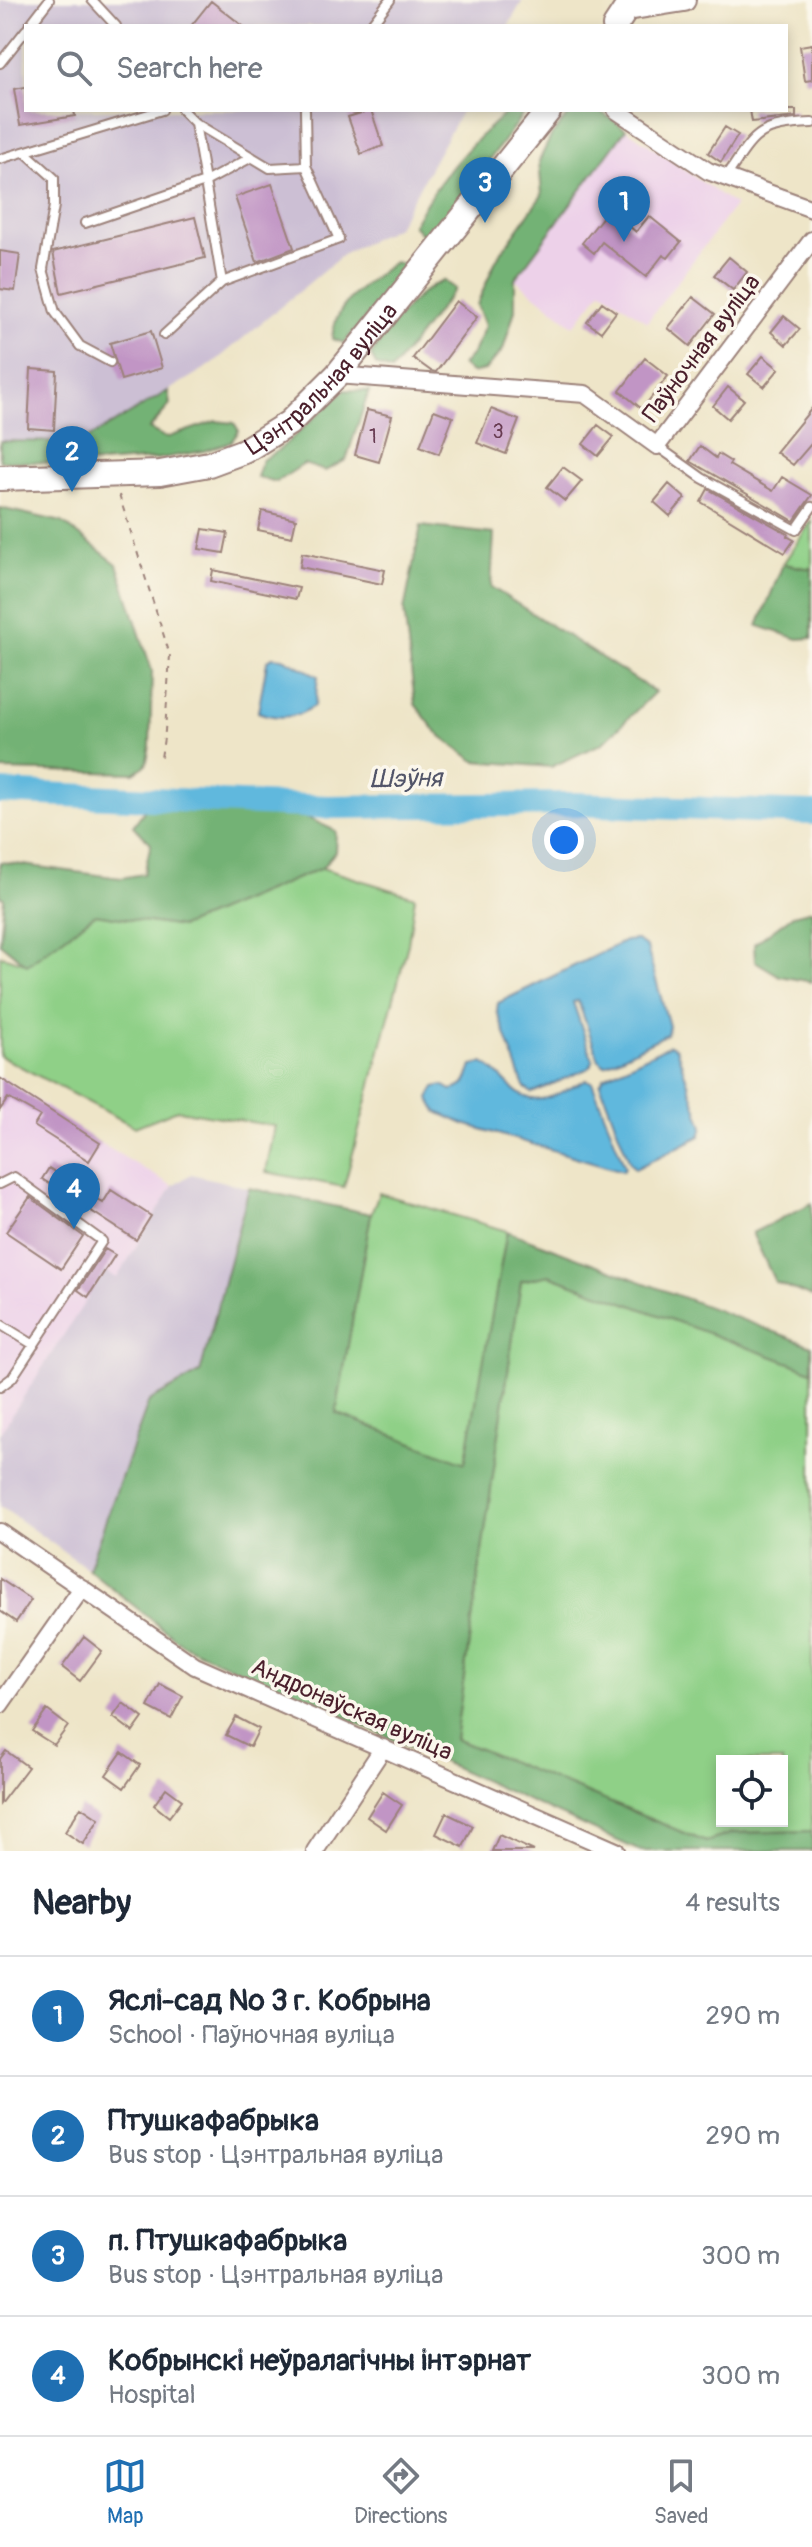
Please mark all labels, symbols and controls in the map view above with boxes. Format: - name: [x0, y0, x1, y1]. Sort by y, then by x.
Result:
- search box: [24, 24, 788, 112]
- icon: search: [52, 46, 96, 90]
- text: Search here: [116, 50, 263, 87]
- pin: 3: [459, 157, 511, 223]
- pin: 1: [598, 176, 650, 242]
- street label: Паўночная вуліца: [636, 269, 766, 428]
- street label: Цэнтральная вуліца: [240, 297, 404, 461]
- house number: 3: [492, 419, 504, 444]
- house number: 1: [369, 424, 377, 449]
- pin: 2: [46, 426, 98, 492]
- water label: Шэўня: [370, 762, 445, 796]
- your location: [544, 820, 584, 860]
- pin: 4: [48, 1163, 100, 1229]
- street label: Андронаўская вуліца: [247, 1652, 457, 1767]
- map controls: [716, 1755, 788, 1827]
- button: locate: [716, 1755, 788, 1827]
- text: Nearby: [32, 1882, 131, 1925]
- text: 4 results: [685, 1887, 780, 1919]
- text: Яслі-сад № 3 г. Кобрына: [108, 1982, 431, 2019]
- text: 1: [53, 2000, 63, 2032]
- text: 290 m: [706, 2000, 780, 2032]
- text: School · Паўночная вуліца: [108, 2019, 395, 2051]
- text: Птушкафабрыка: [108, 2102, 319, 2139]
- text: 2: [51, 2120, 65, 2152]
- text: 290 m: [706, 2120, 780, 2152]
- text: Bus stop · Цэнтральная вуліца: [108, 2139, 443, 2171]
- text: п. Птушкафабрыка: [108, 2222, 347, 2259]
- text: 3: [51, 2240, 65, 2272]
- text: 300 m: [701, 2240, 780, 2272]
- text: Bus stop · Цэнтральная вуліца: [108, 2259, 443, 2291]
- text: Кобрынскі неўралагічны інтэрнат: [108, 2342, 531, 2379]
- text: 4: [50, 2360, 66, 2392]
- text: 300 m: [701, 2360, 780, 2392]
- text: Hospital: [108, 2379, 196, 2411]
- tab: Map: [103, 2454, 147, 2530]
- tab: Directions: [354, 2454, 447, 2530]
- tab: Saved: [654, 2454, 709, 2530]

